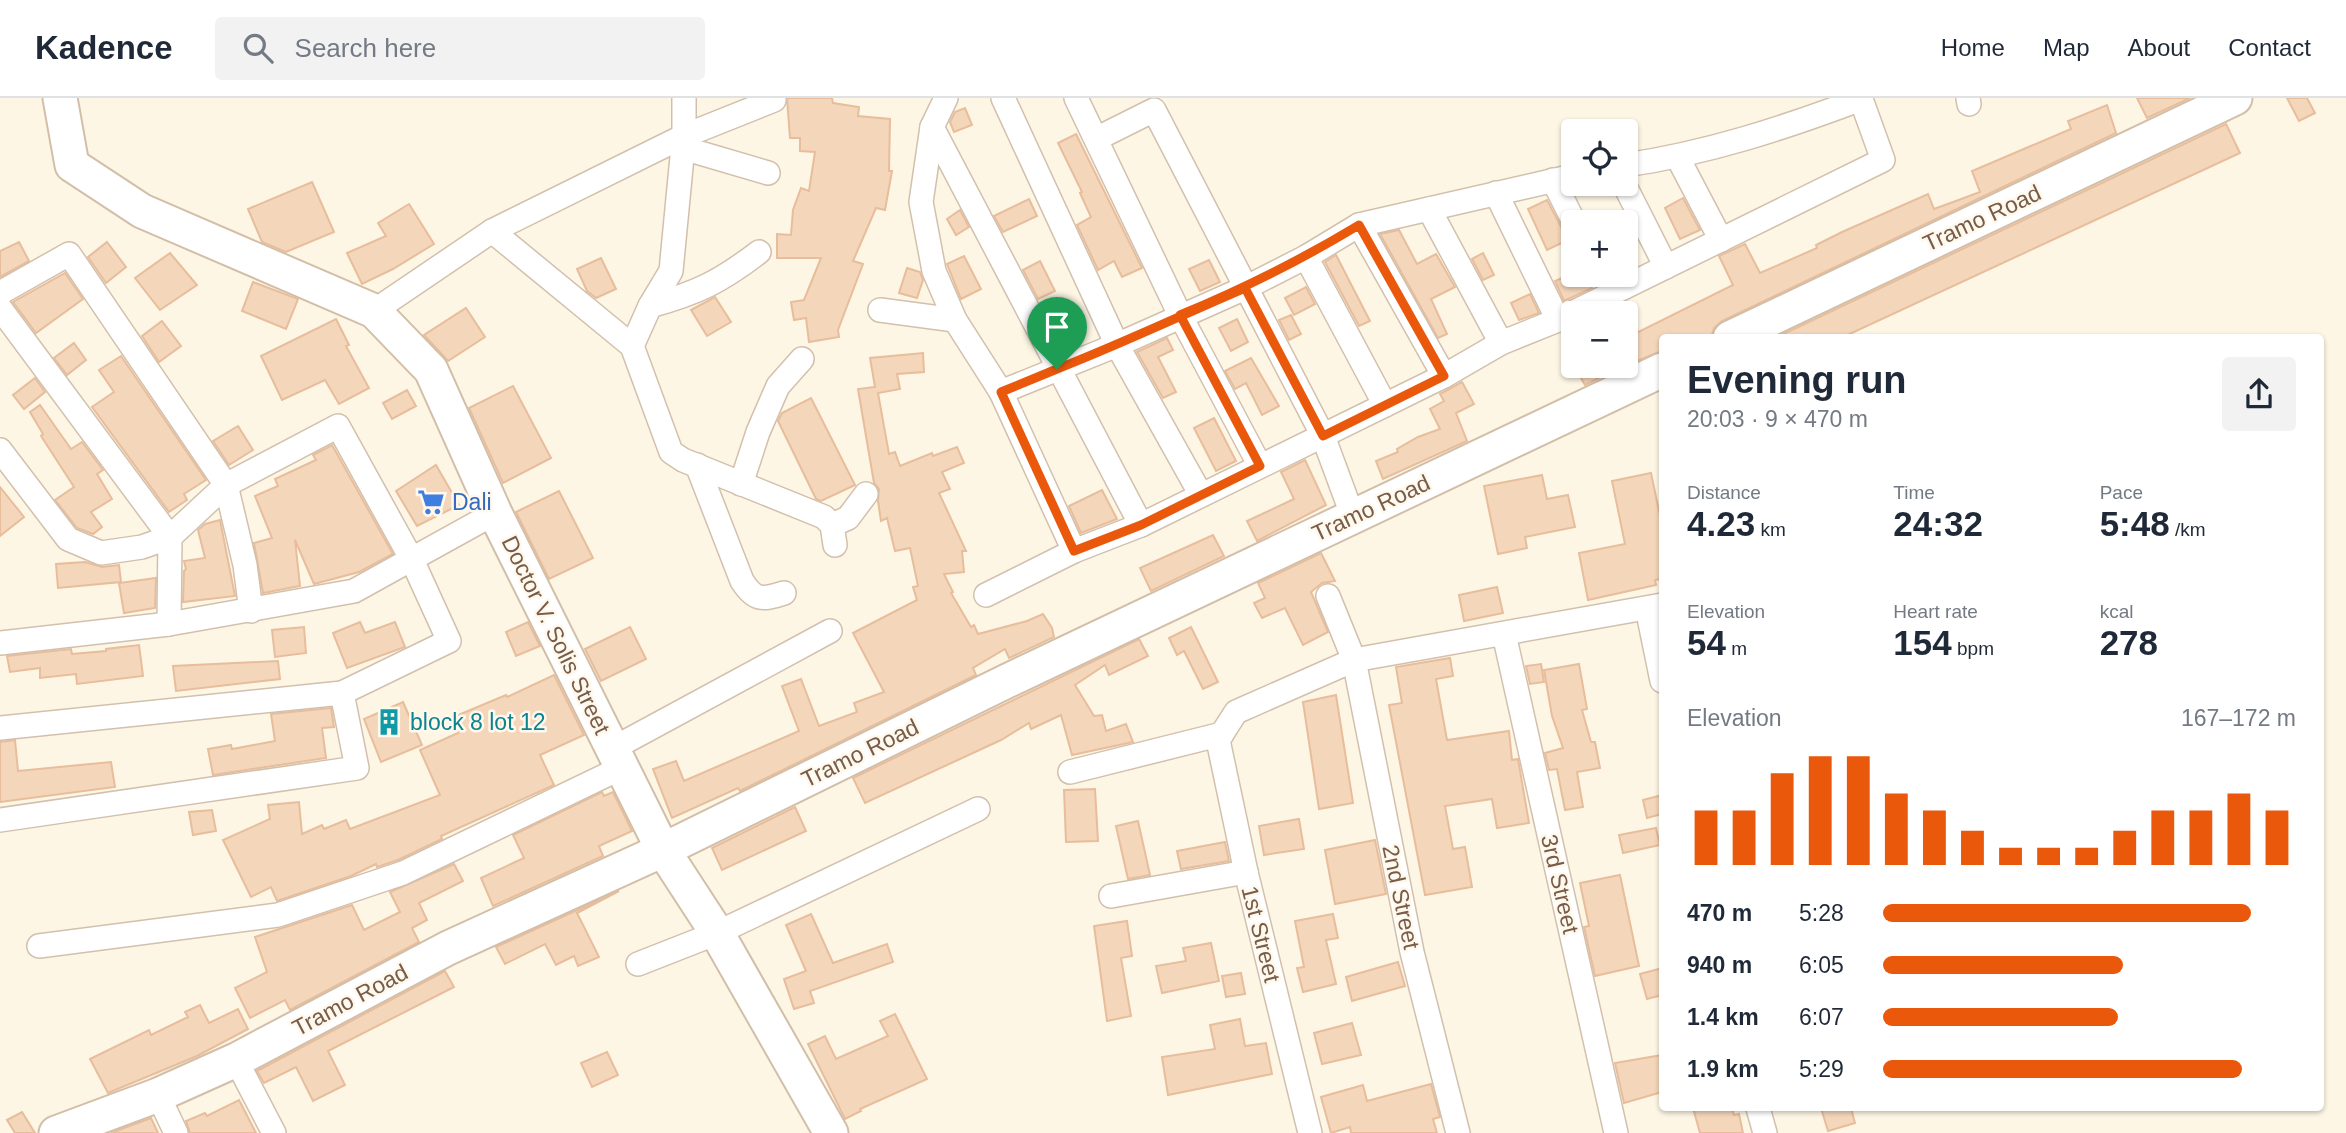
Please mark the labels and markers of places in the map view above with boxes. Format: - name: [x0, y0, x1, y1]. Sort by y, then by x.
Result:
- pin: [1027, 297, 1087, 369]
- supermarket icon: Dali: [416, 487, 446, 517]
- place label: Dali: [452, 489, 492, 515]
- building icon: block 8 lot 12: [374, 707, 404, 737]
- place label: block 8 lot 12: [410, 709, 546, 735]

